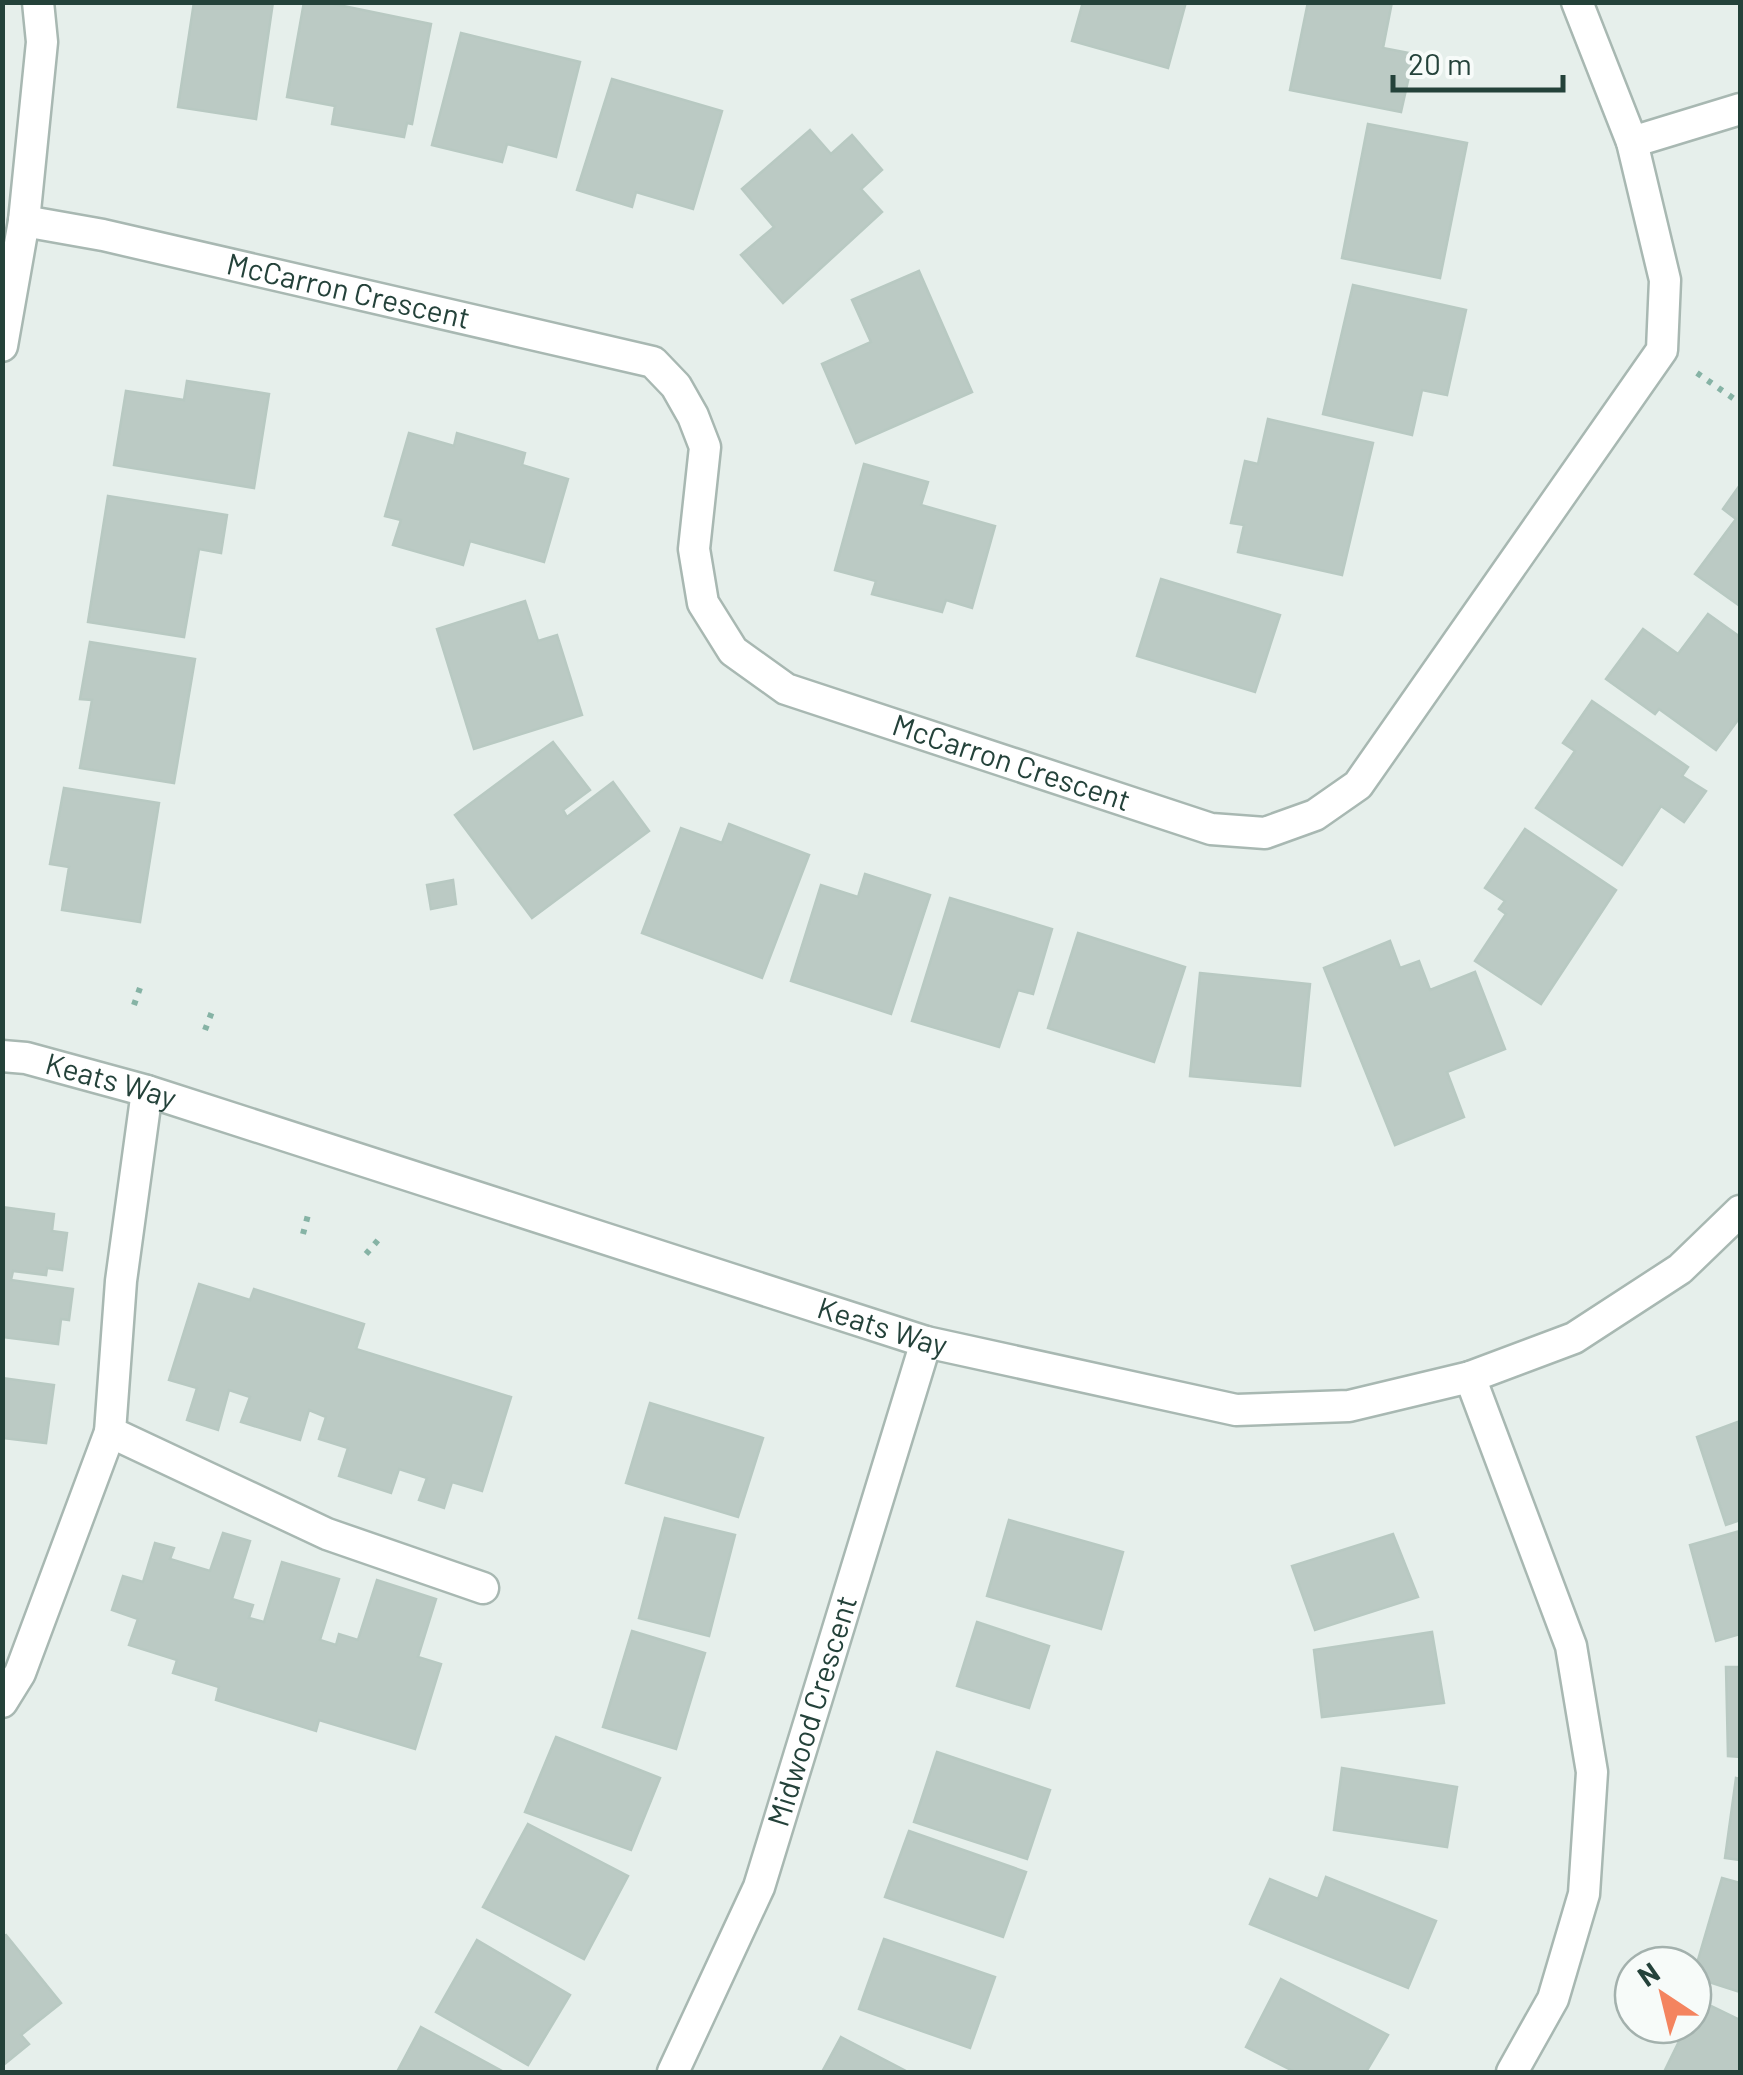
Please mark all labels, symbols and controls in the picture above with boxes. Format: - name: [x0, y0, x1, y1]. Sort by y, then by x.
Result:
- scale bar: [1393, 30, 1563, 92]
- text: 20 m: [1408, 45, 1472, 81]
- street label: McCarron Crescent: [224, 244, 474, 335]
- street label: McCarron Crescent: [888, 705, 1136, 817]
- street label: Keats Way: [42, 1044, 181, 1115]
- street label: Keats Way: [813, 1288, 951, 1362]
- street label: Midwood Crescent: [759, 1591, 863, 1830]
- north arrow: [1613, 1945, 1713, 2045]
- text: N: [1631, 1954, 1665, 1993]

